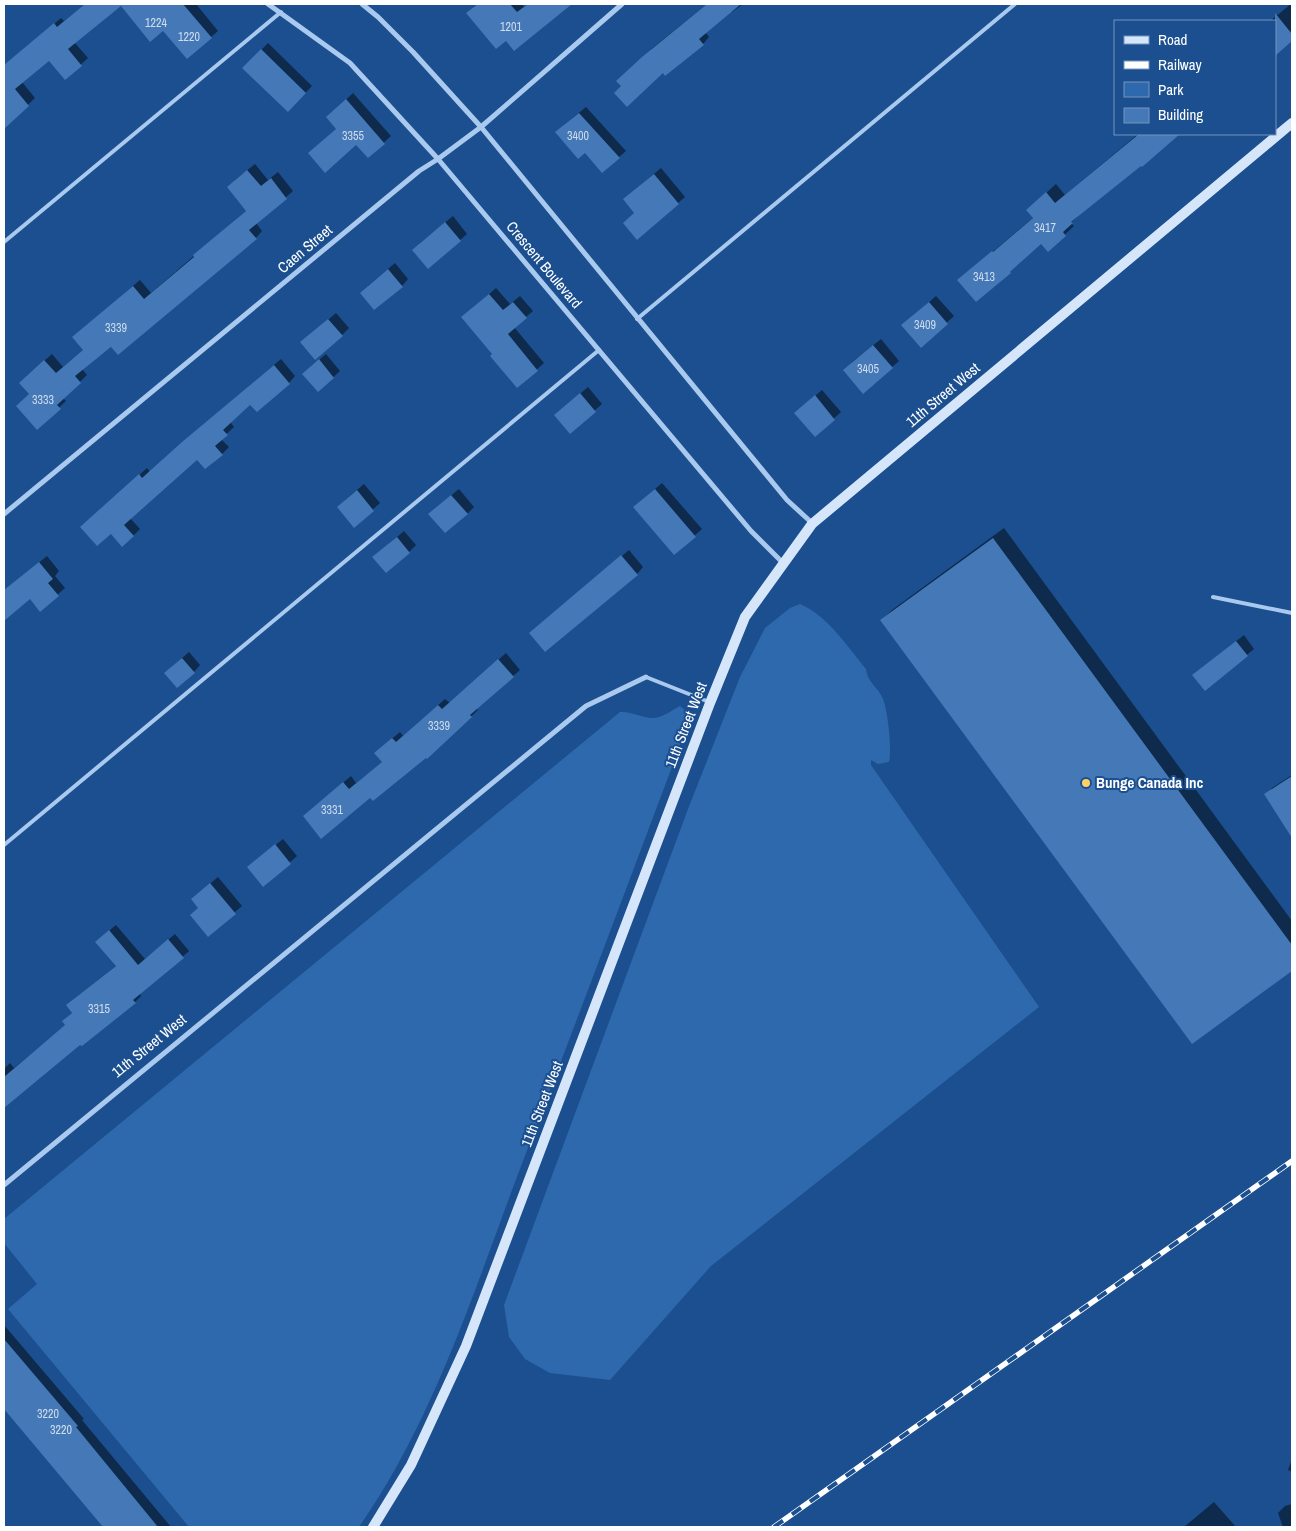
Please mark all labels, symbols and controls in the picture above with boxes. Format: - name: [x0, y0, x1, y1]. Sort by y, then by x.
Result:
- house number: 1224: [145, 15, 167, 31]
- house number: 1201: [500, 19, 522, 35]
- legend: [1114, 20, 1276, 135]
- house number: 1220: [178, 29, 200, 45]
- text: Road: [1158, 29, 1187, 50]
- text: Railway: [1158, 54, 1203, 75]
- text: Park: [1158, 79, 1184, 100]
- text: Building: [1158, 104, 1203, 125]
- house number: 3355: [342, 128, 364, 144]
- house number: 3400: [567, 128, 589, 144]
- street label: Crescent Boulevard: [502, 217, 587, 313]
- street label: Caen Street: [273, 219, 337, 278]
- house number: 3417: [1034, 220, 1056, 236]
- house number: 3413: [973, 269, 995, 285]
- house number: 3409: [914, 317, 936, 333]
- house number: 3339: [105, 320, 127, 336]
- street label: 11th Street West: [901, 357, 985, 432]
- house number: 3405: [857, 361, 879, 377]
- house number: 3333: [32, 392, 54, 408]
- street label: 11th Street West: [660, 678, 712, 771]
- house number: 3339: [428, 718, 450, 734]
- place label: Bunge Canada Inc: [1096, 772, 1203, 793]
- marker: Bunge Canada Inc: [1080, 777, 1092, 789]
- house number: 3331: [321, 802, 343, 818]
- house number: 3315: [88, 1001, 110, 1017]
- street label: 11th Street West: [107, 1009, 191, 1082]
- street label: 11th Street West: [516, 1057, 568, 1150]
- house number: 3220: [37, 1406, 59, 1422]
- house number: 3220: [50, 1422, 72, 1438]

